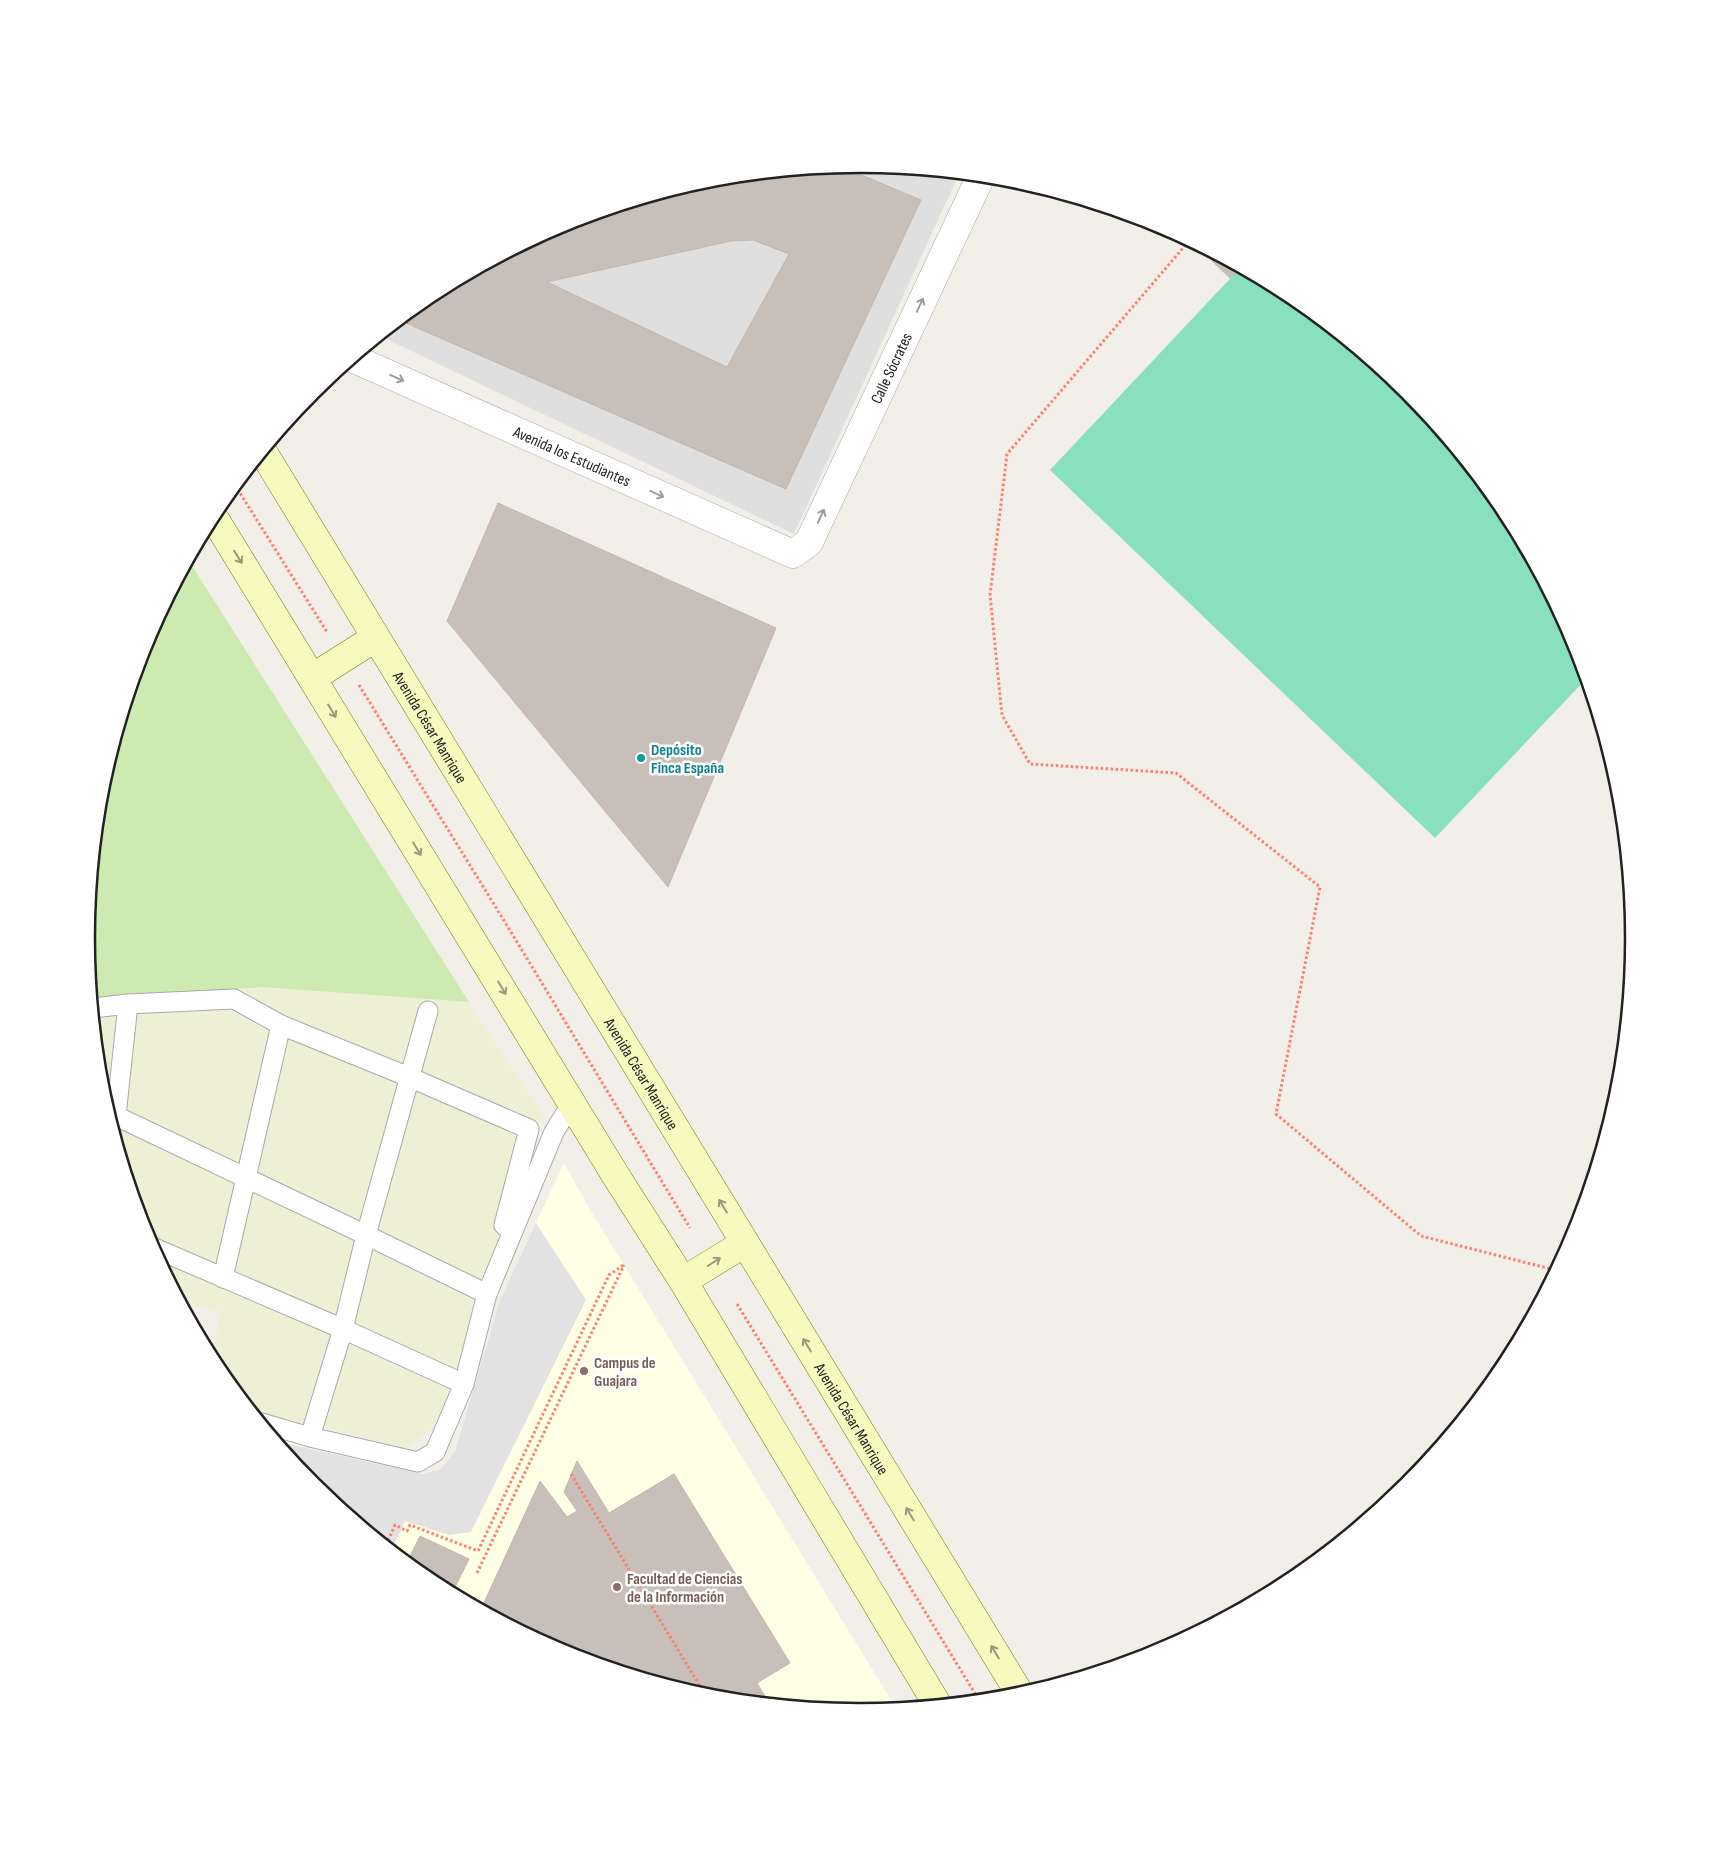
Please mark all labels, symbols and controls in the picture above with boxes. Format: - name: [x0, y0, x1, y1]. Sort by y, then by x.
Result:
- one-way arrow: [915, 298, 925, 313]
- street label: Calle Sócrates: [867, 330, 917, 407]
- one-way arrow: [389, 374, 404, 384]
- street label: Avenida los Estudiantes: [509, 423, 633, 492]
- one-way arrow: [649, 489, 664, 499]
- one-way arrow: [816, 509, 826, 524]
- one-way arrow: [234, 550, 244, 564]
- street label: Avenida César Manrique: [388, 668, 471, 787]
- one-way arrow: [328, 703, 338, 717]
- place label: Depósito Finca España: [651, 741, 724, 778]
- marker: Depósito Finca España: [635, 752, 647, 764]
- one-way arrow: [412, 842, 422, 856]
- one-way arrow: [497, 980, 507, 994]
- street label: Avenida César Manrique: [599, 1014, 682, 1134]
- one-way arrow: [717, 1200, 727, 1214]
- one-way arrow: [706, 1256, 720, 1266]
- one-way arrow: [802, 1339, 812, 1353]
- place label: Campus de Guajara: [594, 1354, 656, 1391]
- street label: Avenida César Manrique: [809, 1359, 892, 1479]
- marker: Campus de Guajara: [578, 1365, 590, 1377]
- one-way arrow: [905, 1507, 915, 1521]
- place label: Facultad de Ciencias de la Información: [627, 1570, 742, 1607]
- marker: Facultad de Ciencias de la Información: [611, 1581, 623, 1593]
- one-way arrow: [989, 1646, 999, 1660]

